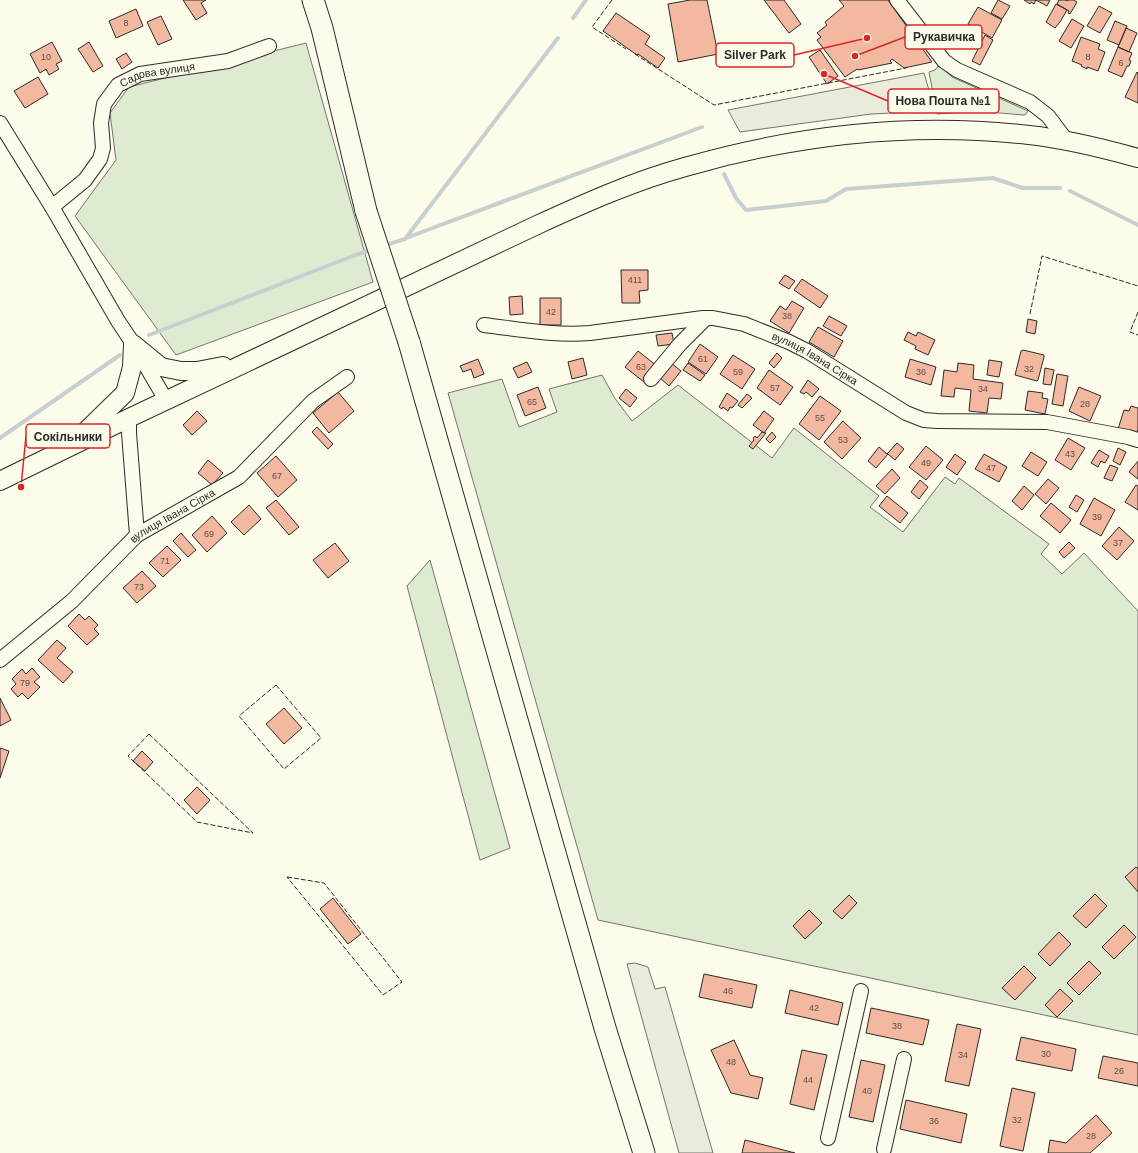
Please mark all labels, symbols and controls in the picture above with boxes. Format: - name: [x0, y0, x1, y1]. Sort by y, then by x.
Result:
- house number: 8: [123, 18, 129, 28]
- callout: Рукавичка: [905, 25, 982, 49]
- text: Рукавичка: [913, 30, 975, 44]
- callout: Silver Park: [716, 43, 794, 67]
- text: Silver Park: [724, 48, 786, 62]
- house number: 10: [41, 52, 51, 62]
- house number: 8: [1085, 52, 1091, 62]
- house number: 6: [1118, 58, 1124, 68]
- street label: Садова вулиця: [118, 60, 196, 89]
- callout: Нова Пошта №1: [888, 89, 999, 113]
- text: Нова Пошта №1: [895, 94, 991, 108]
- house number: 411: [628, 275, 642, 285]
- house number: 42: [546, 307, 556, 317]
- house number: 38: [782, 311, 792, 321]
- street label: вулиця Івана Сірка: [770, 330, 861, 388]
- house number: 61: [698, 354, 708, 364]
- house number: 63: [636, 362, 646, 372]
- house number: 32: [1024, 364, 1034, 374]
- house number: 59: [733, 367, 743, 377]
- house number: 36: [916, 367, 926, 377]
- house number: 57: [770, 383, 780, 393]
- house number: 34: [978, 384, 988, 394]
- house number: 65: [527, 397, 537, 407]
- house number: 28: [1080, 399, 1090, 409]
- house number: 55: [815, 413, 825, 423]
- callout: Сокільники: [26, 424, 110, 448]
- text: Сокільники: [34, 430, 102, 444]
- house number: 53: [838, 435, 848, 445]
- house number: 43: [1065, 449, 1075, 459]
- house number: 49: [921, 458, 931, 468]
- house number: 47: [986, 463, 996, 473]
- house number: 67: [272, 471, 282, 481]
- street label: вулиця Івана Сірка: [127, 486, 218, 545]
- house number: 39: [1092, 512, 1102, 522]
- house number: 69: [204, 529, 214, 539]
- house number: 37: [1113, 538, 1123, 548]
- house number: 71: [160, 556, 170, 566]
- house number: 73: [134, 582, 144, 592]
- house number: 79: [20, 678, 30, 688]
- house number: 46: [723, 986, 733, 996]
- house number: 42: [809, 1003, 819, 1013]
- house number: 38: [892, 1021, 902, 1031]
- house number: 30: [1041, 1049, 1051, 1059]
- house number: 34: [958, 1050, 968, 1060]
- house number: 48: [726, 1057, 736, 1067]
- house number: 26: [1114, 1066, 1124, 1076]
- house number: 44: [803, 1075, 813, 1085]
- house number: 40: [862, 1086, 872, 1096]
- house number: 32: [1012, 1115, 1022, 1125]
- house number: 36: [929, 1116, 939, 1126]
- house number: 28: [1086, 1131, 1096, 1141]

